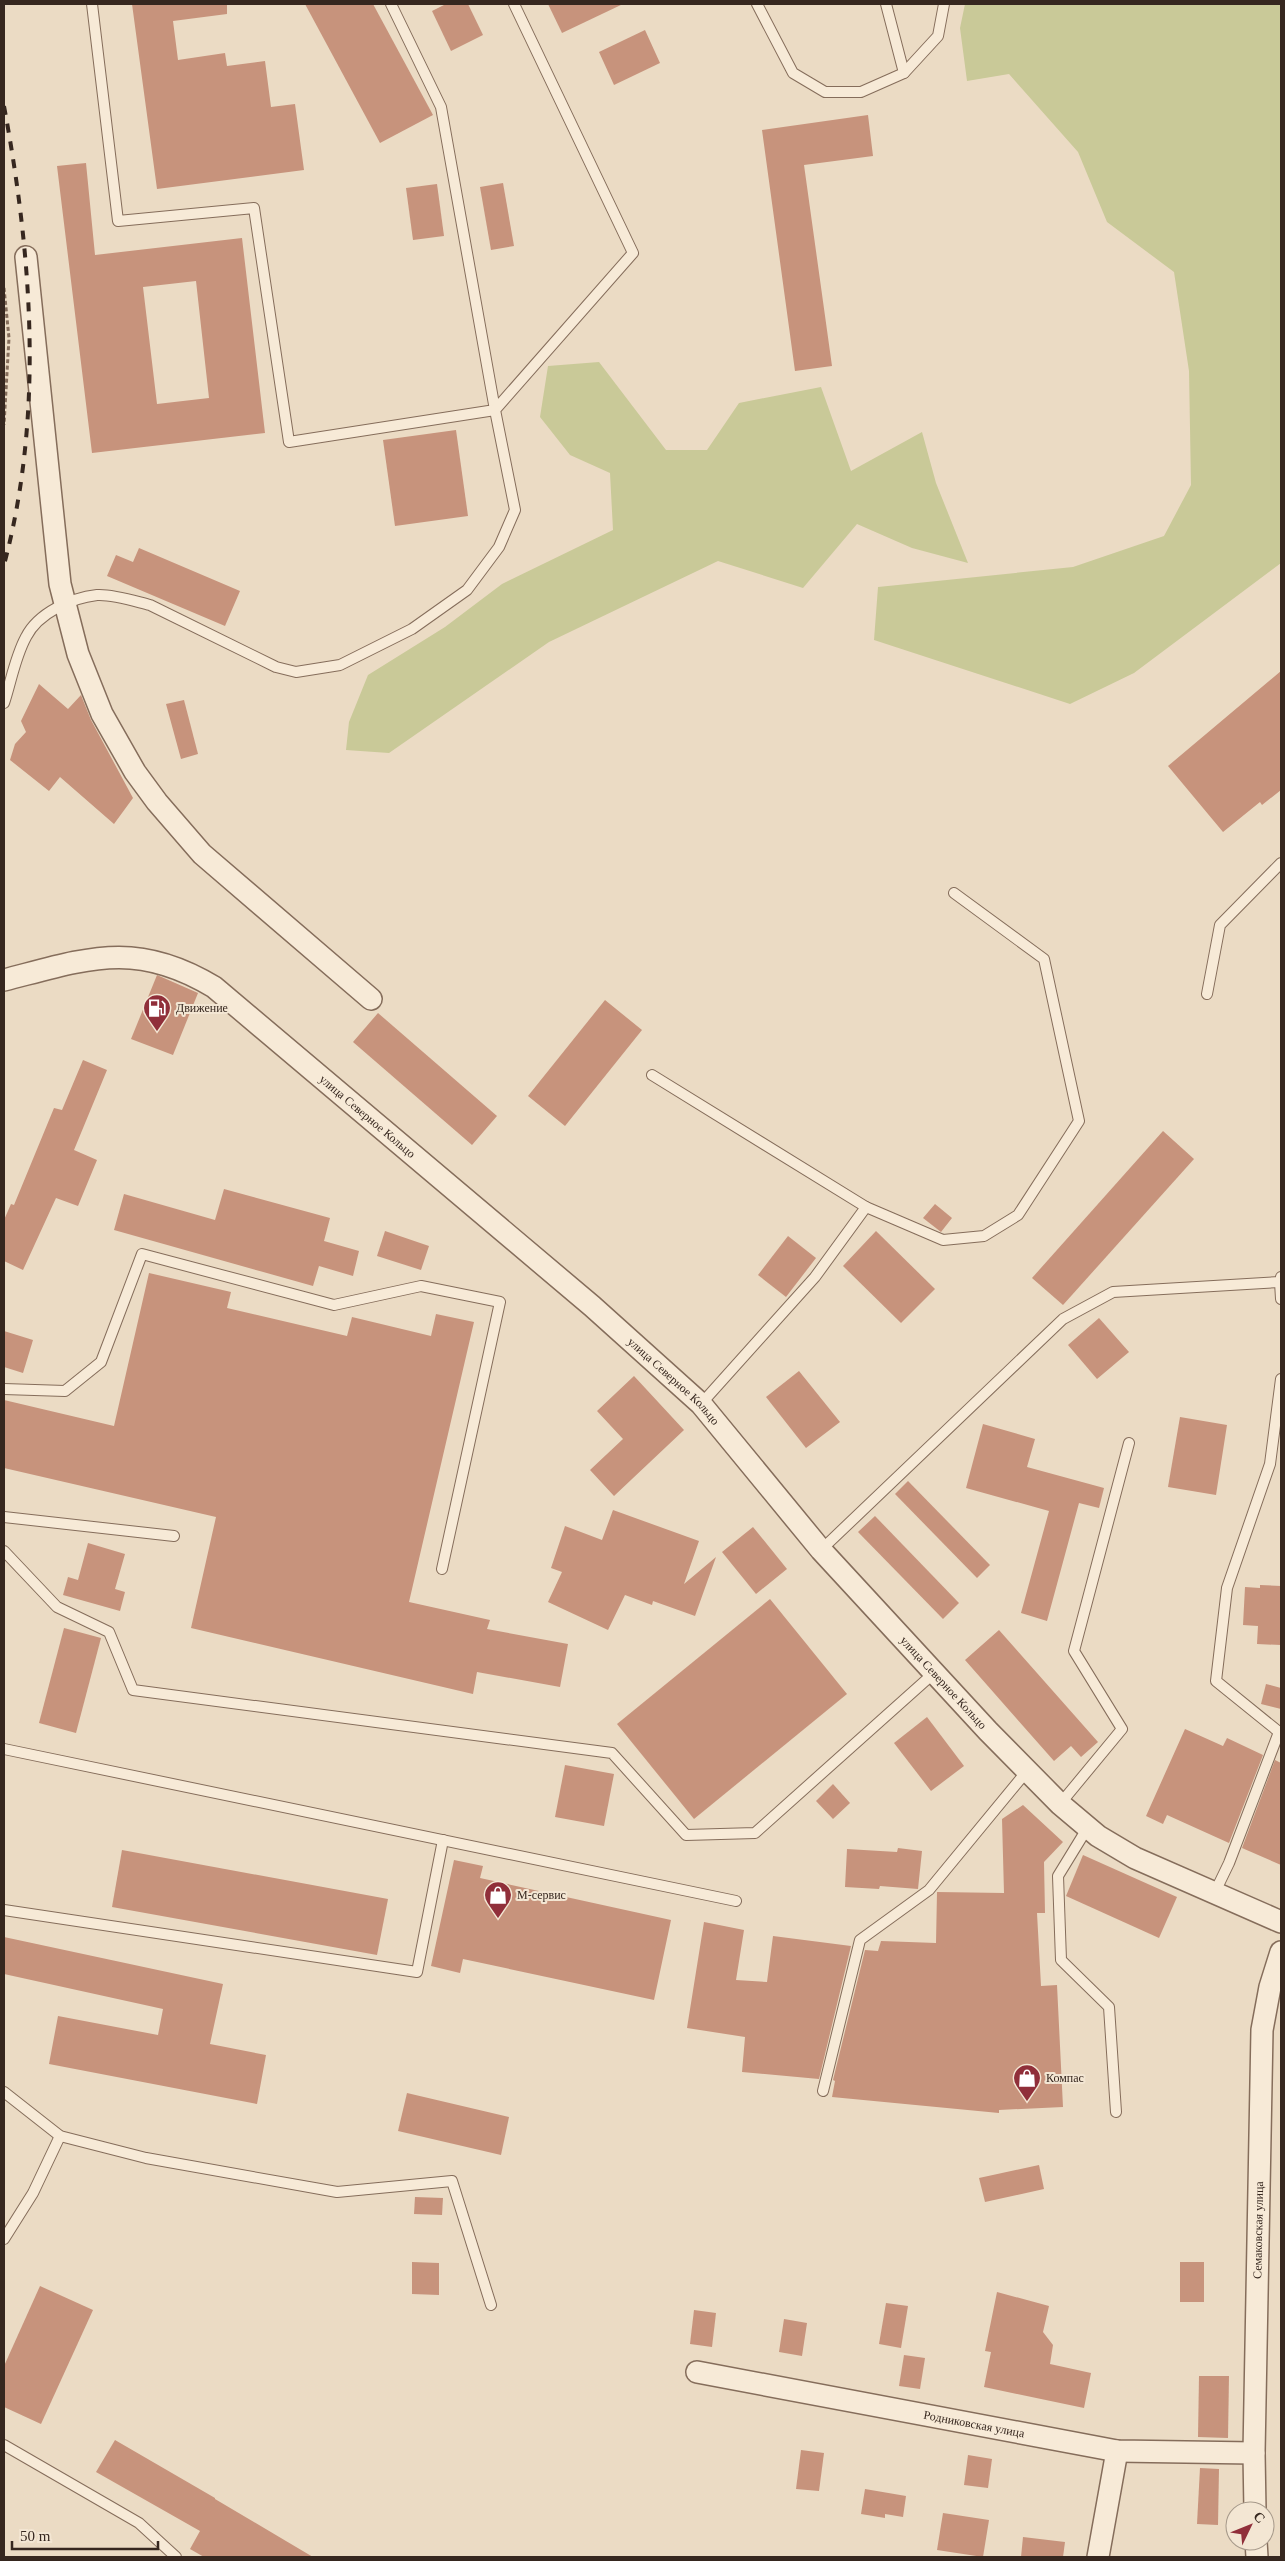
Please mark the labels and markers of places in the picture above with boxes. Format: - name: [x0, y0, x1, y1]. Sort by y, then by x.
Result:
- fuel station icon: Движение: [142, 993, 172, 1032]
- place label: Движение: [176, 1001, 228, 1015]
- shop icon: М-сервис: [483, 1880, 513, 1919]
- place label: М-сервис: [517, 1888, 566, 1902]
- shop icon: Компас: [1012, 2063, 1042, 2102]
- place label: Компас: [1046, 2071, 1084, 2085]

